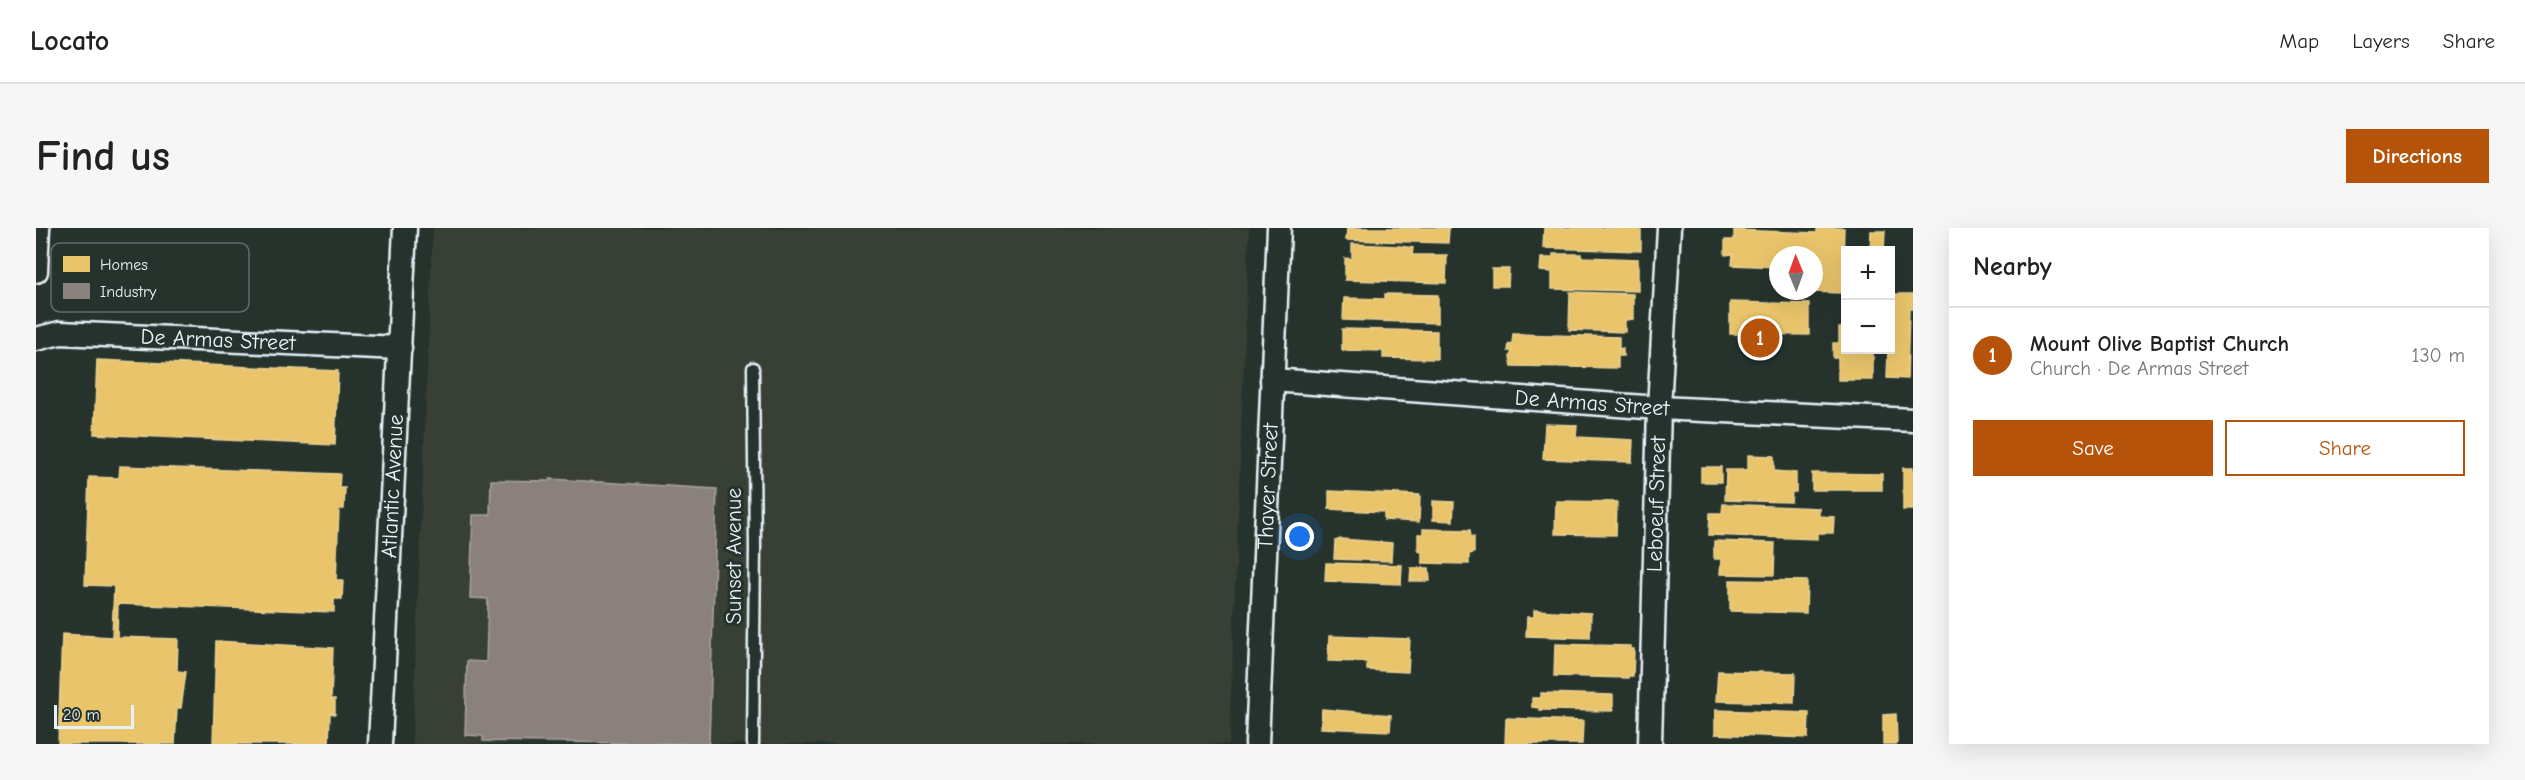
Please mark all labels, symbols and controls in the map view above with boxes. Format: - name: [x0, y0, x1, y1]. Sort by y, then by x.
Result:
- text: Locato: [30, 25, 109, 57]
- text: Map: [2280, 29, 2319, 53]
- text: Layers: [2352, 29, 2410, 53]
- text: Share: [2443, 29, 2495, 53]
- button: Directions: [2346, 129, 2489, 183]
- text: Find us: [36, 132, 170, 181]
- legend: [51, 243, 249, 312]
- north arrow: [1769, 246, 1823, 300]
- map controls: [1841, 246, 1895, 354]
- button: +: [1841, 246, 1895, 300]
- text: Nearby: [1973, 252, 2052, 282]
- text: Homes: [100, 256, 148, 274]
- text: Industry: [100, 283, 157, 301]
- button: −: [1841, 300, 1895, 354]
- pin: 1: [1740, 316, 1780, 360]
- street label: De Armas Street: [140, 324, 297, 356]
- text: Mount Olive Baptist Church: [2030, 331, 2289, 357]
- text: 1: [1989, 344, 1996, 367]
- text: 130 m: [2412, 344, 2465, 367]
- text: Church · De Armas Street: [2030, 357, 2249, 380]
- street label: De Armas Street: [1514, 385, 1671, 422]
- street label: Atlantic Avenue: [376, 414, 409, 559]
- button: Save: [1973, 420, 2213, 476]
- button: Share: [2225, 420, 2465, 476]
- street label: Thayer Street: [1252, 422, 1284, 550]
- street label: Leboeuf Street: [1642, 435, 1671, 572]
- street label: Sunset Avenue: [721, 488, 747, 624]
- your location: [1285, 522, 1314, 551]
- scale bar: [54, 702, 134, 730]
- text: 20 m: [63, 706, 100, 724]

